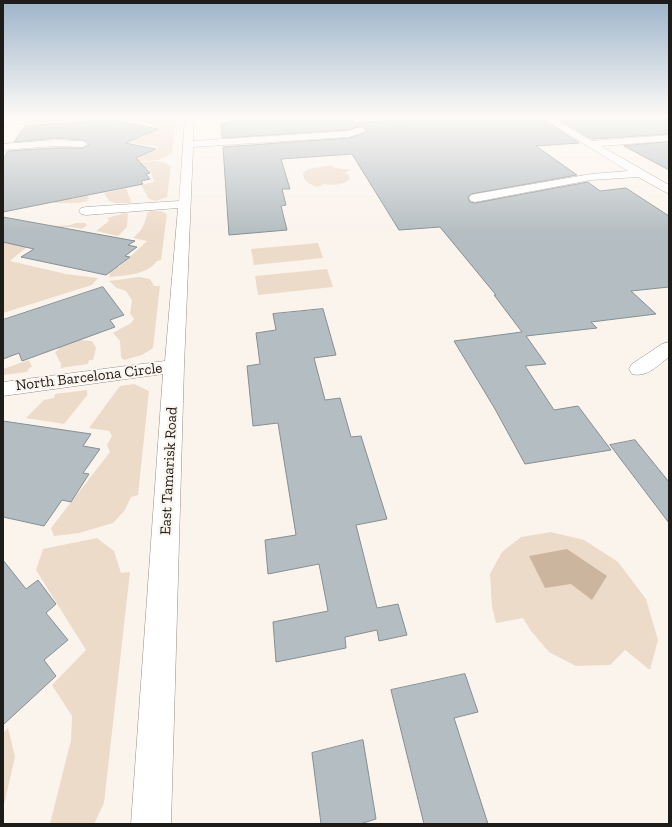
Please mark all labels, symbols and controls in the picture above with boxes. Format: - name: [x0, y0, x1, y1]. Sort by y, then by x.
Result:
- street label: North Barcelona Circle: [15, 359, 163, 395]
- street label: East Tamarisk Road: [157, 406, 181, 536]

